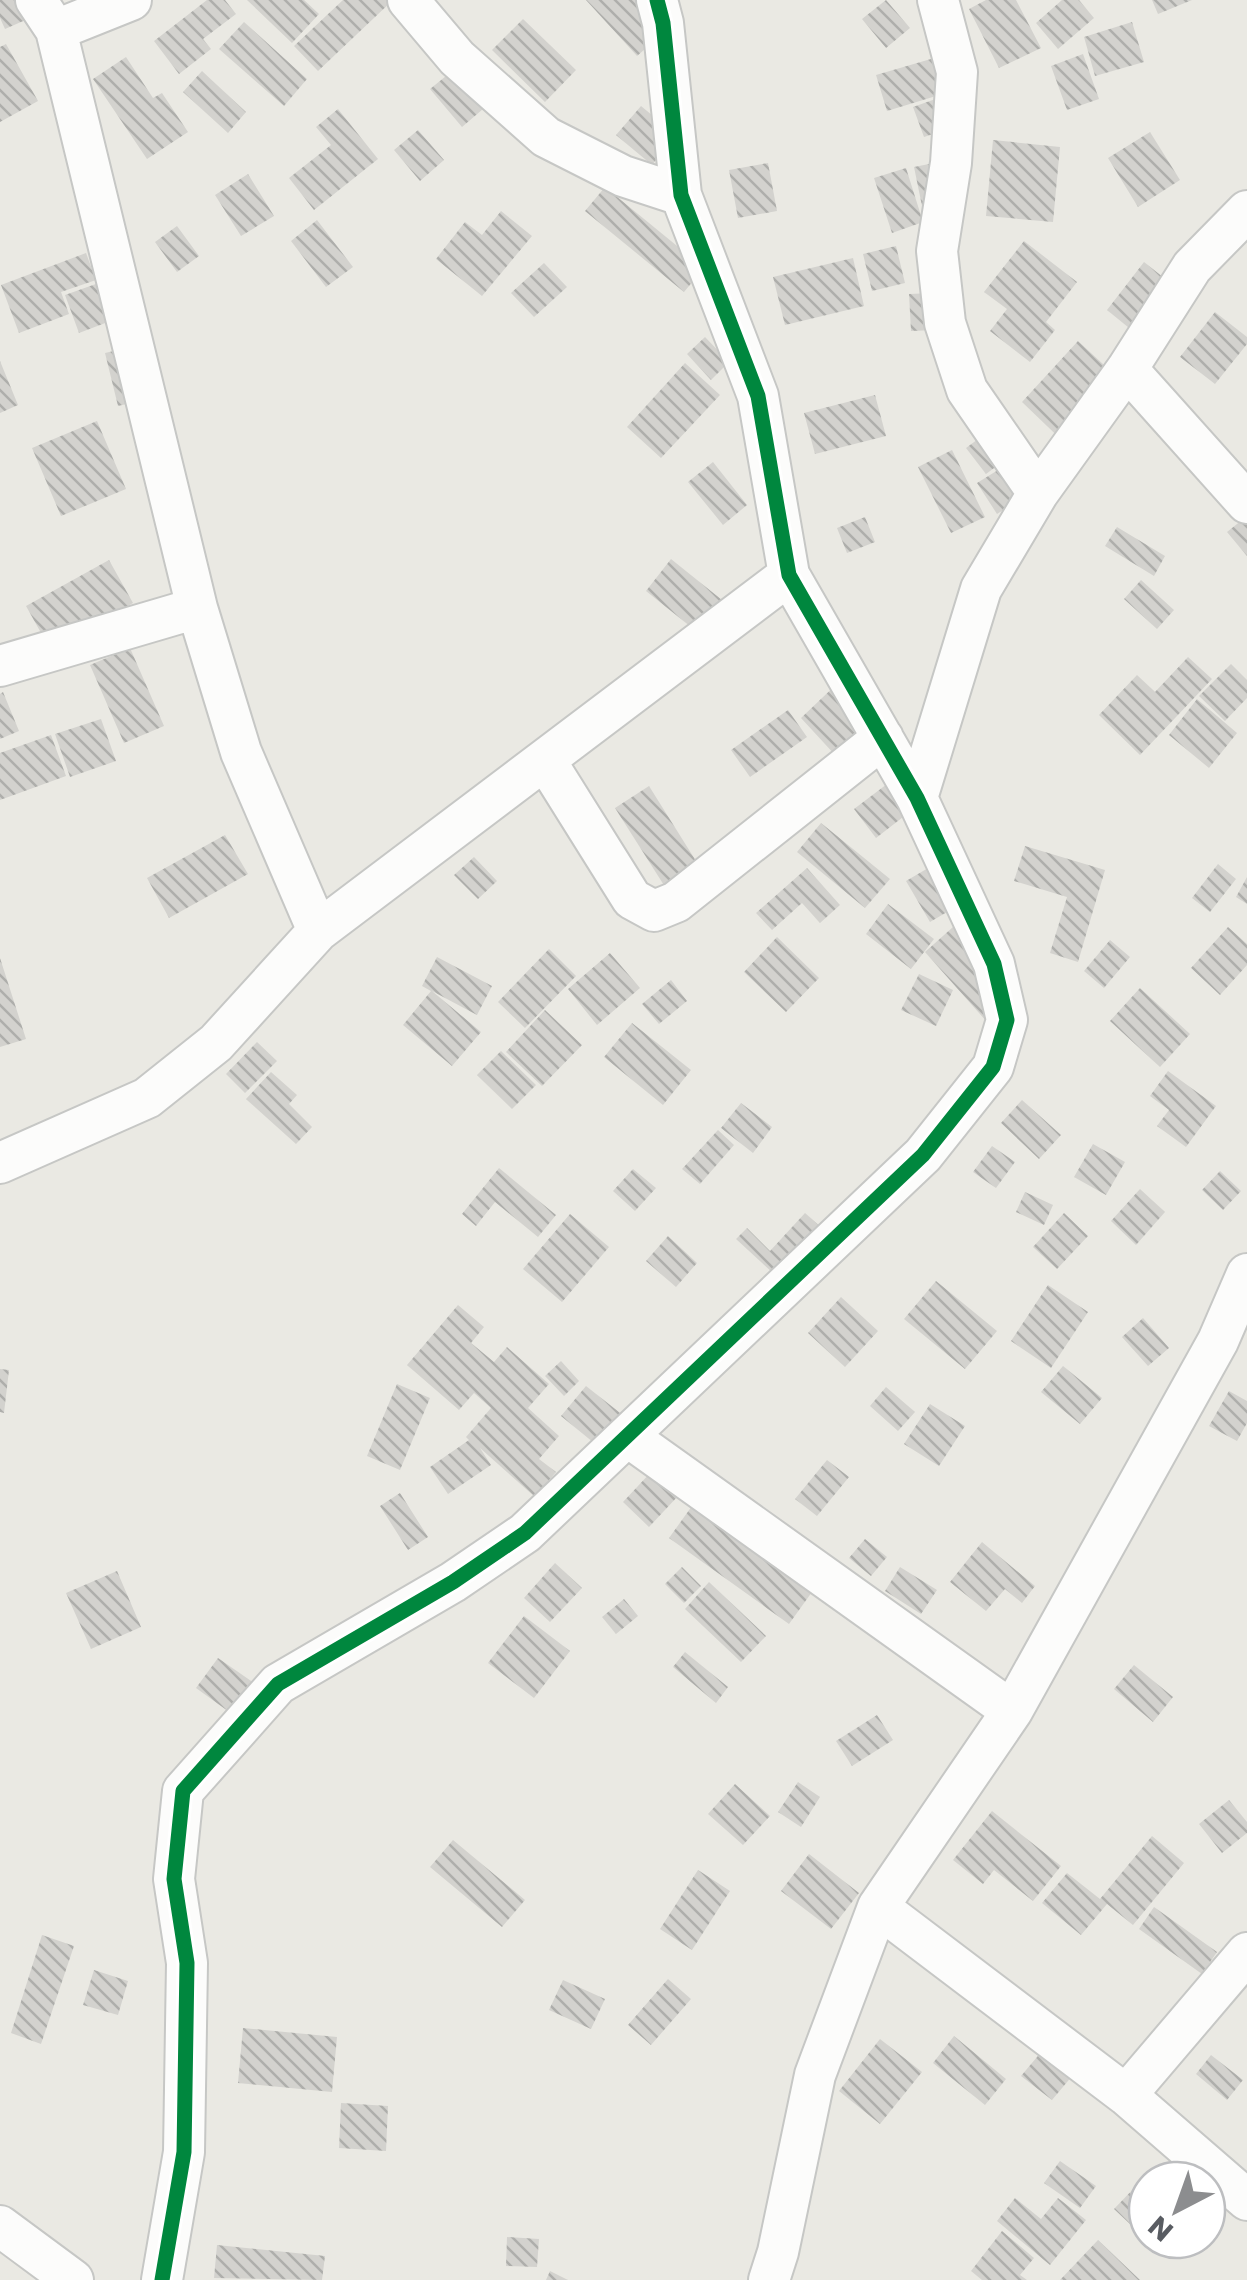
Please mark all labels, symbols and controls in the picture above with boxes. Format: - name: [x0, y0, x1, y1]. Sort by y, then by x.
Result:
- north arrow: [1127, 2160, 1227, 2260]
- text: N: [1140, 2207, 1182, 2250]

